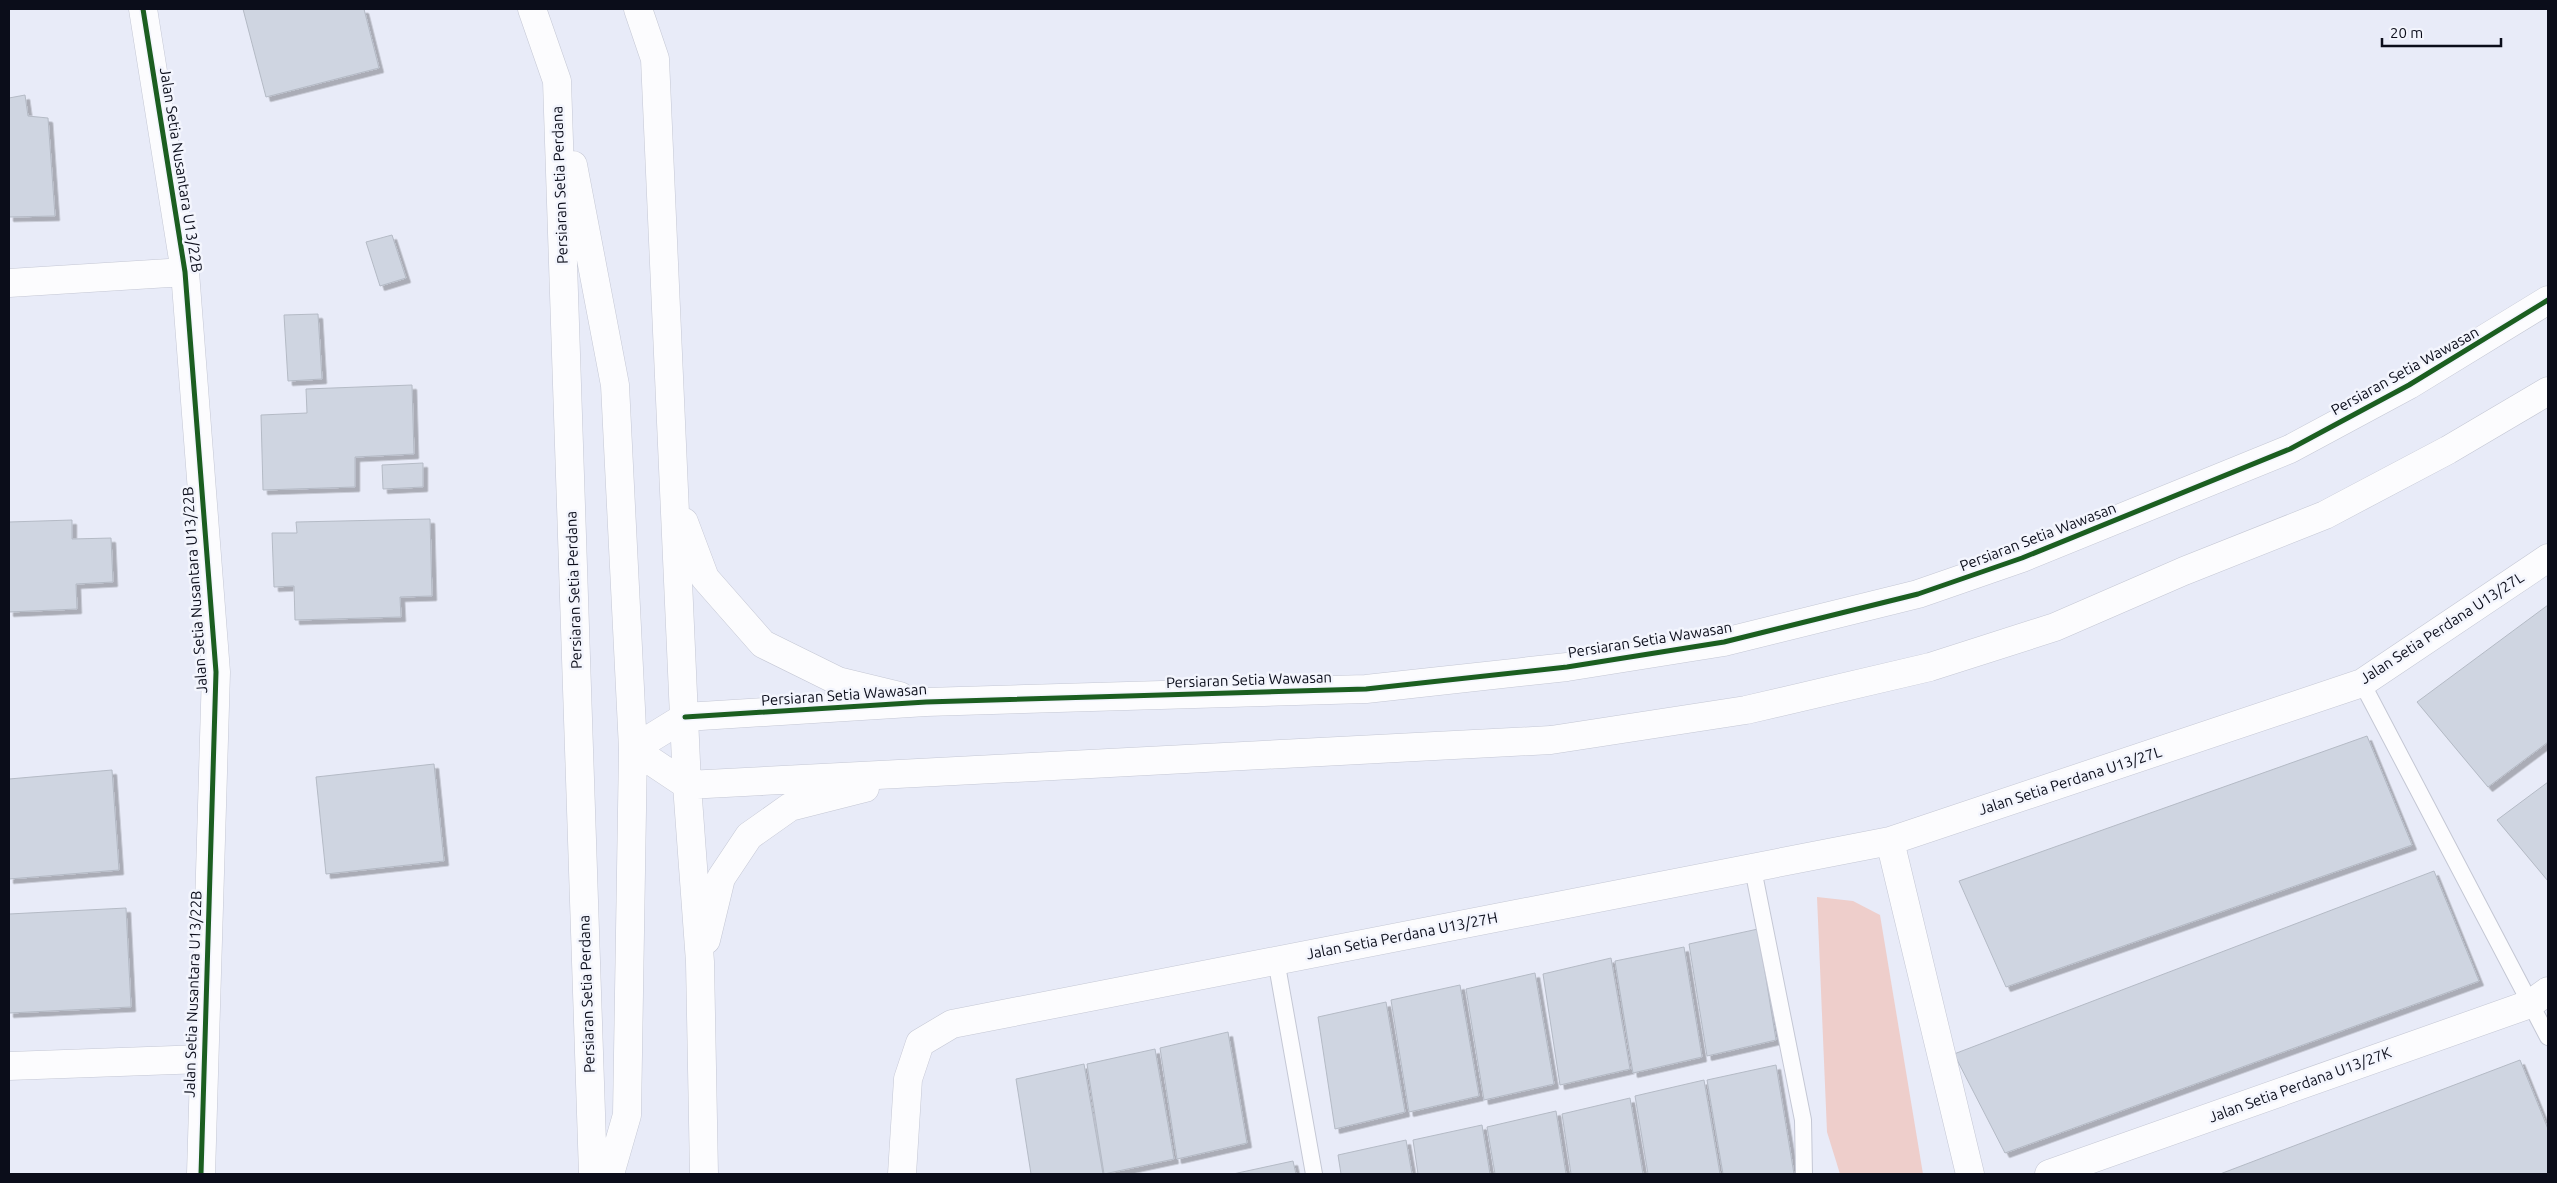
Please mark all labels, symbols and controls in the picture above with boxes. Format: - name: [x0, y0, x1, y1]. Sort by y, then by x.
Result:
- scale bar: [2382, 15, 2501, 47]
- text: 20 m: [2390, 24, 2423, 41]
- street label: Jalan Setia Nusantara U13/22B: [157, 66, 206, 274]
- street label: Persiaran Setia Perdana: [548, 106, 571, 264]
- street label: Persiaran Setia Wawasan: [2328, 323, 2482, 418]
- street label: Jalan Setia Nusantara U13/22B: [179, 486, 210, 694]
- street label: Persiaran Setia Wawasan: [1957, 499, 2118, 574]
- street label: Persiaran Setia Perdana: [562, 511, 585, 669]
- street label: Jalan Setia Perdana U13/27L: [2357, 568, 2527, 687]
- street label: Persiaran Setia Wawasan: [1567, 618, 1733, 661]
- street label: Persiaran Setia Wawasan: [1166, 668, 1332, 691]
- street label: Persiaran Setia Wawasan: [761, 680, 927, 709]
- street label: Jalan Setia Perdana U13/27L: [1976, 743, 2164, 818]
- street label: Jalan Setia Nusantara U13/22B: [180, 890, 205, 1098]
- street label: Jalan Setia Perdana U13/27H: [1305, 909, 1499, 962]
- street label: Persiaran Setia Perdana: [575, 915, 598, 1073]
- street label: Jalan Setia Perdana U13/27K: [2206, 1044, 2393, 1126]

